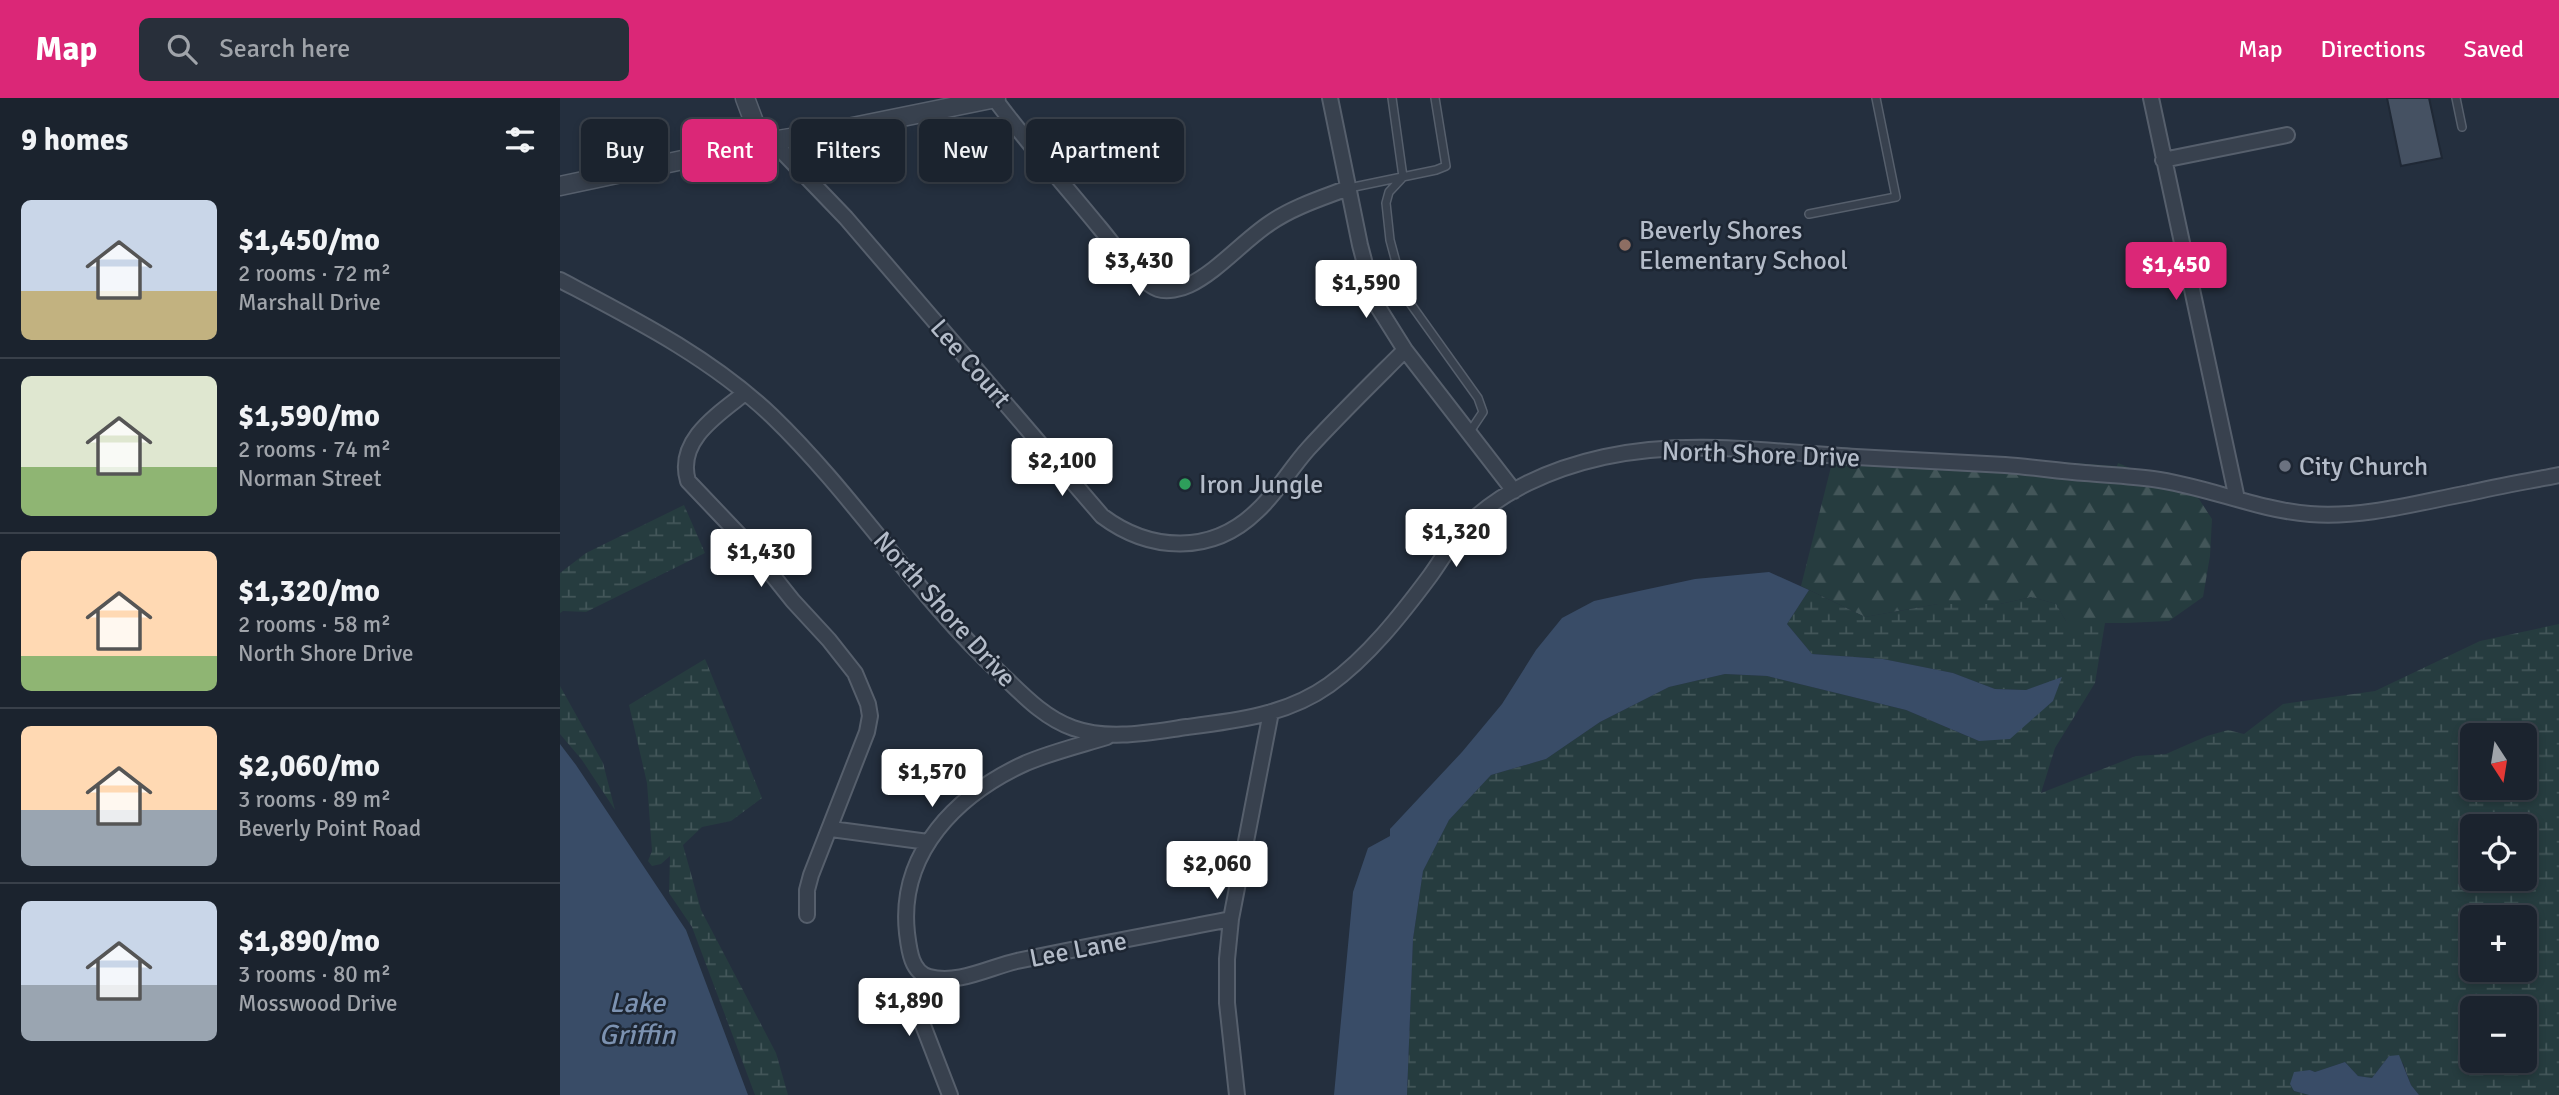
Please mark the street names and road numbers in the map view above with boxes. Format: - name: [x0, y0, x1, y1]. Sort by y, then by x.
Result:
- street label: Lee Court: [923, 313, 1017, 415]
- street label: North Shore Drive: [1661, 436, 1861, 474]
- street label: North Shore Drive: [866, 525, 1023, 694]
- street label: Lee Lane: [1027, 925, 1130, 975]

